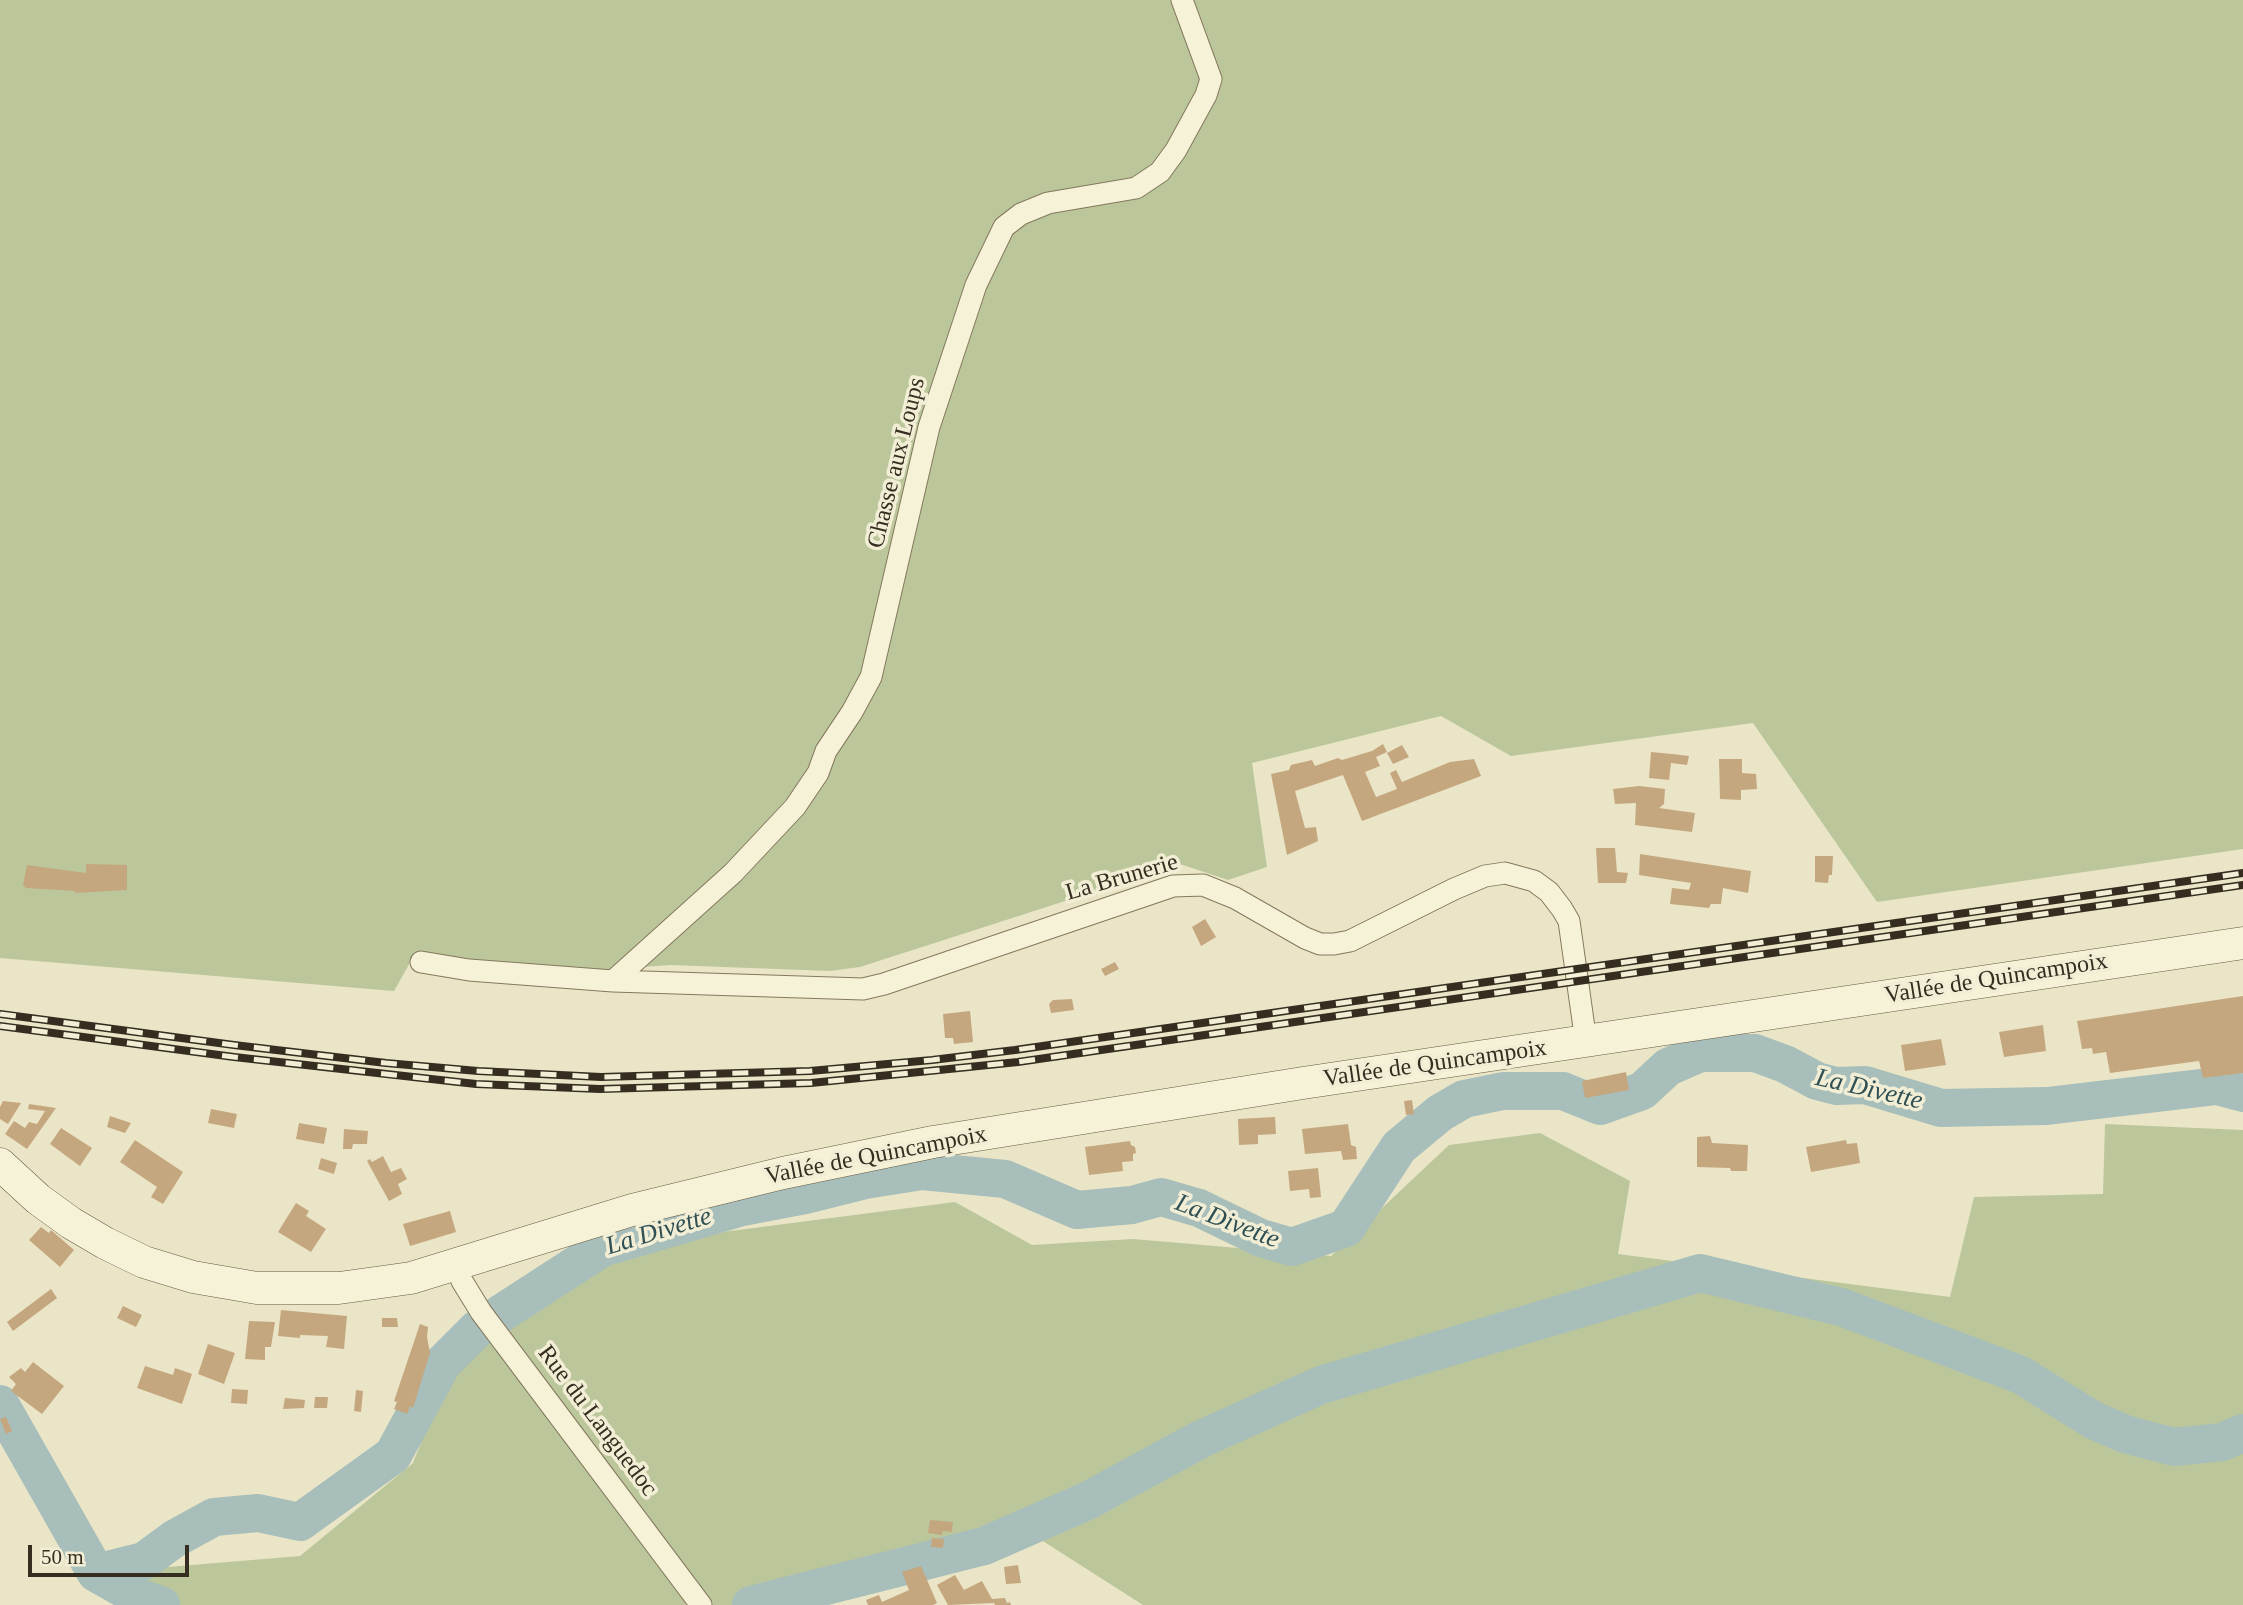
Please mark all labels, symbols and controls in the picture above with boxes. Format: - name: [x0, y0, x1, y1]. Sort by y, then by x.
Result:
- street label: Chasse aux Loups: [862, 375, 932, 551]
- street label: La Brunerie: [1063, 848, 1181, 908]
- street label: Vallée de Quincampoix: [1883, 947, 2109, 1011]
- street label: Vallée de Quincampoix: [1321, 1034, 1549, 1094]
- water label: La Divette: [1812, 1063, 1926, 1117]
- street label: Vallée de Quincampoix: [763, 1120, 989, 1192]
- water label: La Divette: [1171, 1188, 1283, 1256]
- water label: La Divette: [602, 1201, 716, 1263]
- street label: Rue du Languedoc: [531, 1340, 663, 1502]
- scale bar: [32, 1532, 192, 1576]
- text: 50 m: [41, 1545, 84, 1569]

